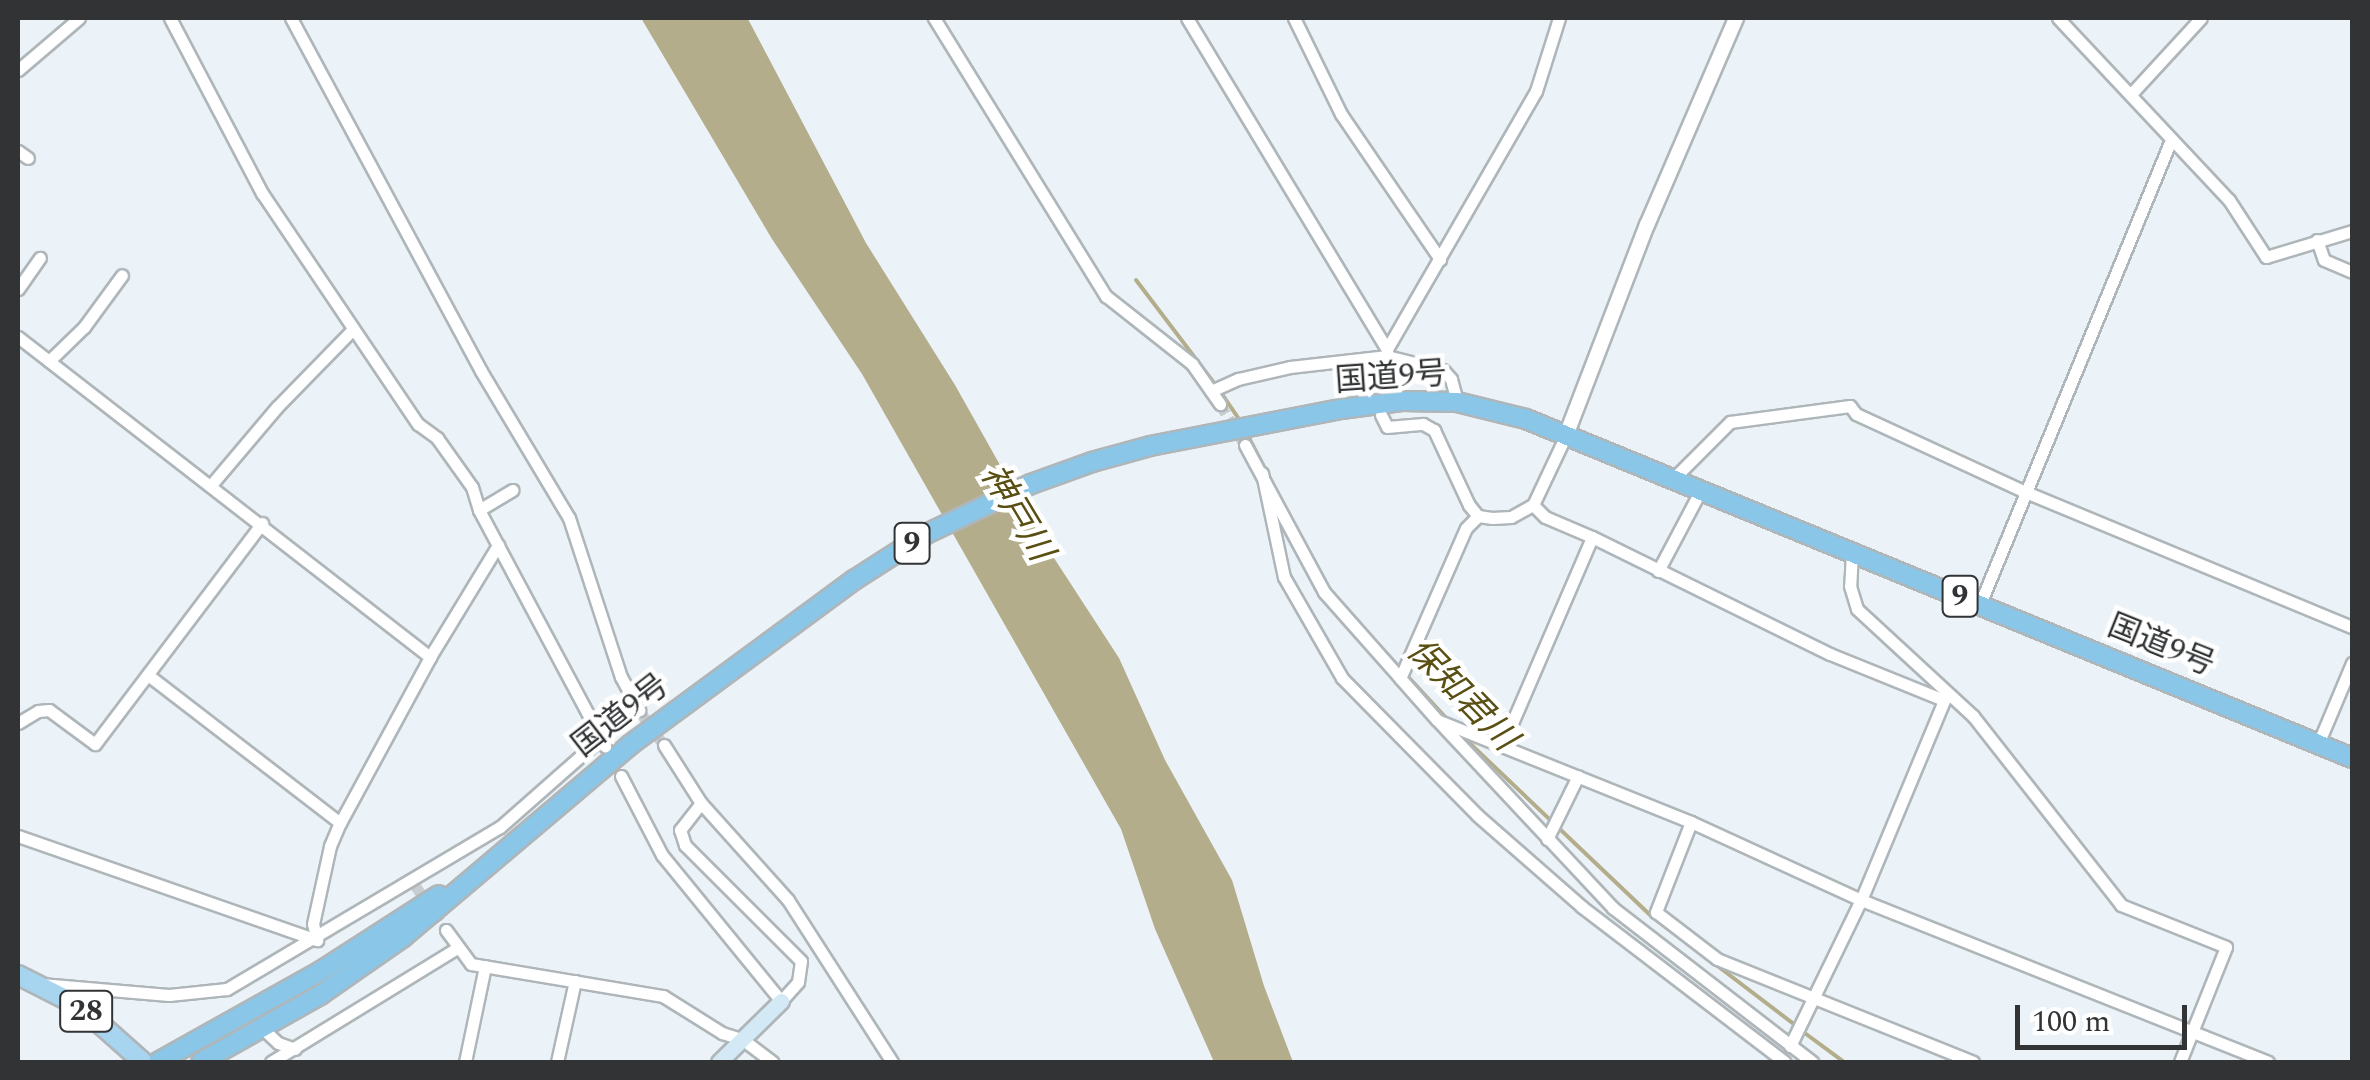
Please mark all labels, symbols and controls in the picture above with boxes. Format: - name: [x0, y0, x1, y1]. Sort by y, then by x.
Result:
- street label: 国道9号: [1334, 355, 1448, 401]
- water label: 神戸川: [971, 457, 1061, 569]
- road number: 9: [892, 518, 932, 568]
- road number: 9: [1940, 571, 1980, 621]
- street label: 国道9号: [2102, 607, 2220, 685]
- water label: 保知君川: [1397, 630, 1525, 760]
- street label: 国道9号: [565, 666, 677, 766]
- scale bar: [2020, 985, 2192, 1047]
- road number: 28: [58, 986, 114, 1036]
- text: 100 m: [2032, 999, 2110, 1045]

